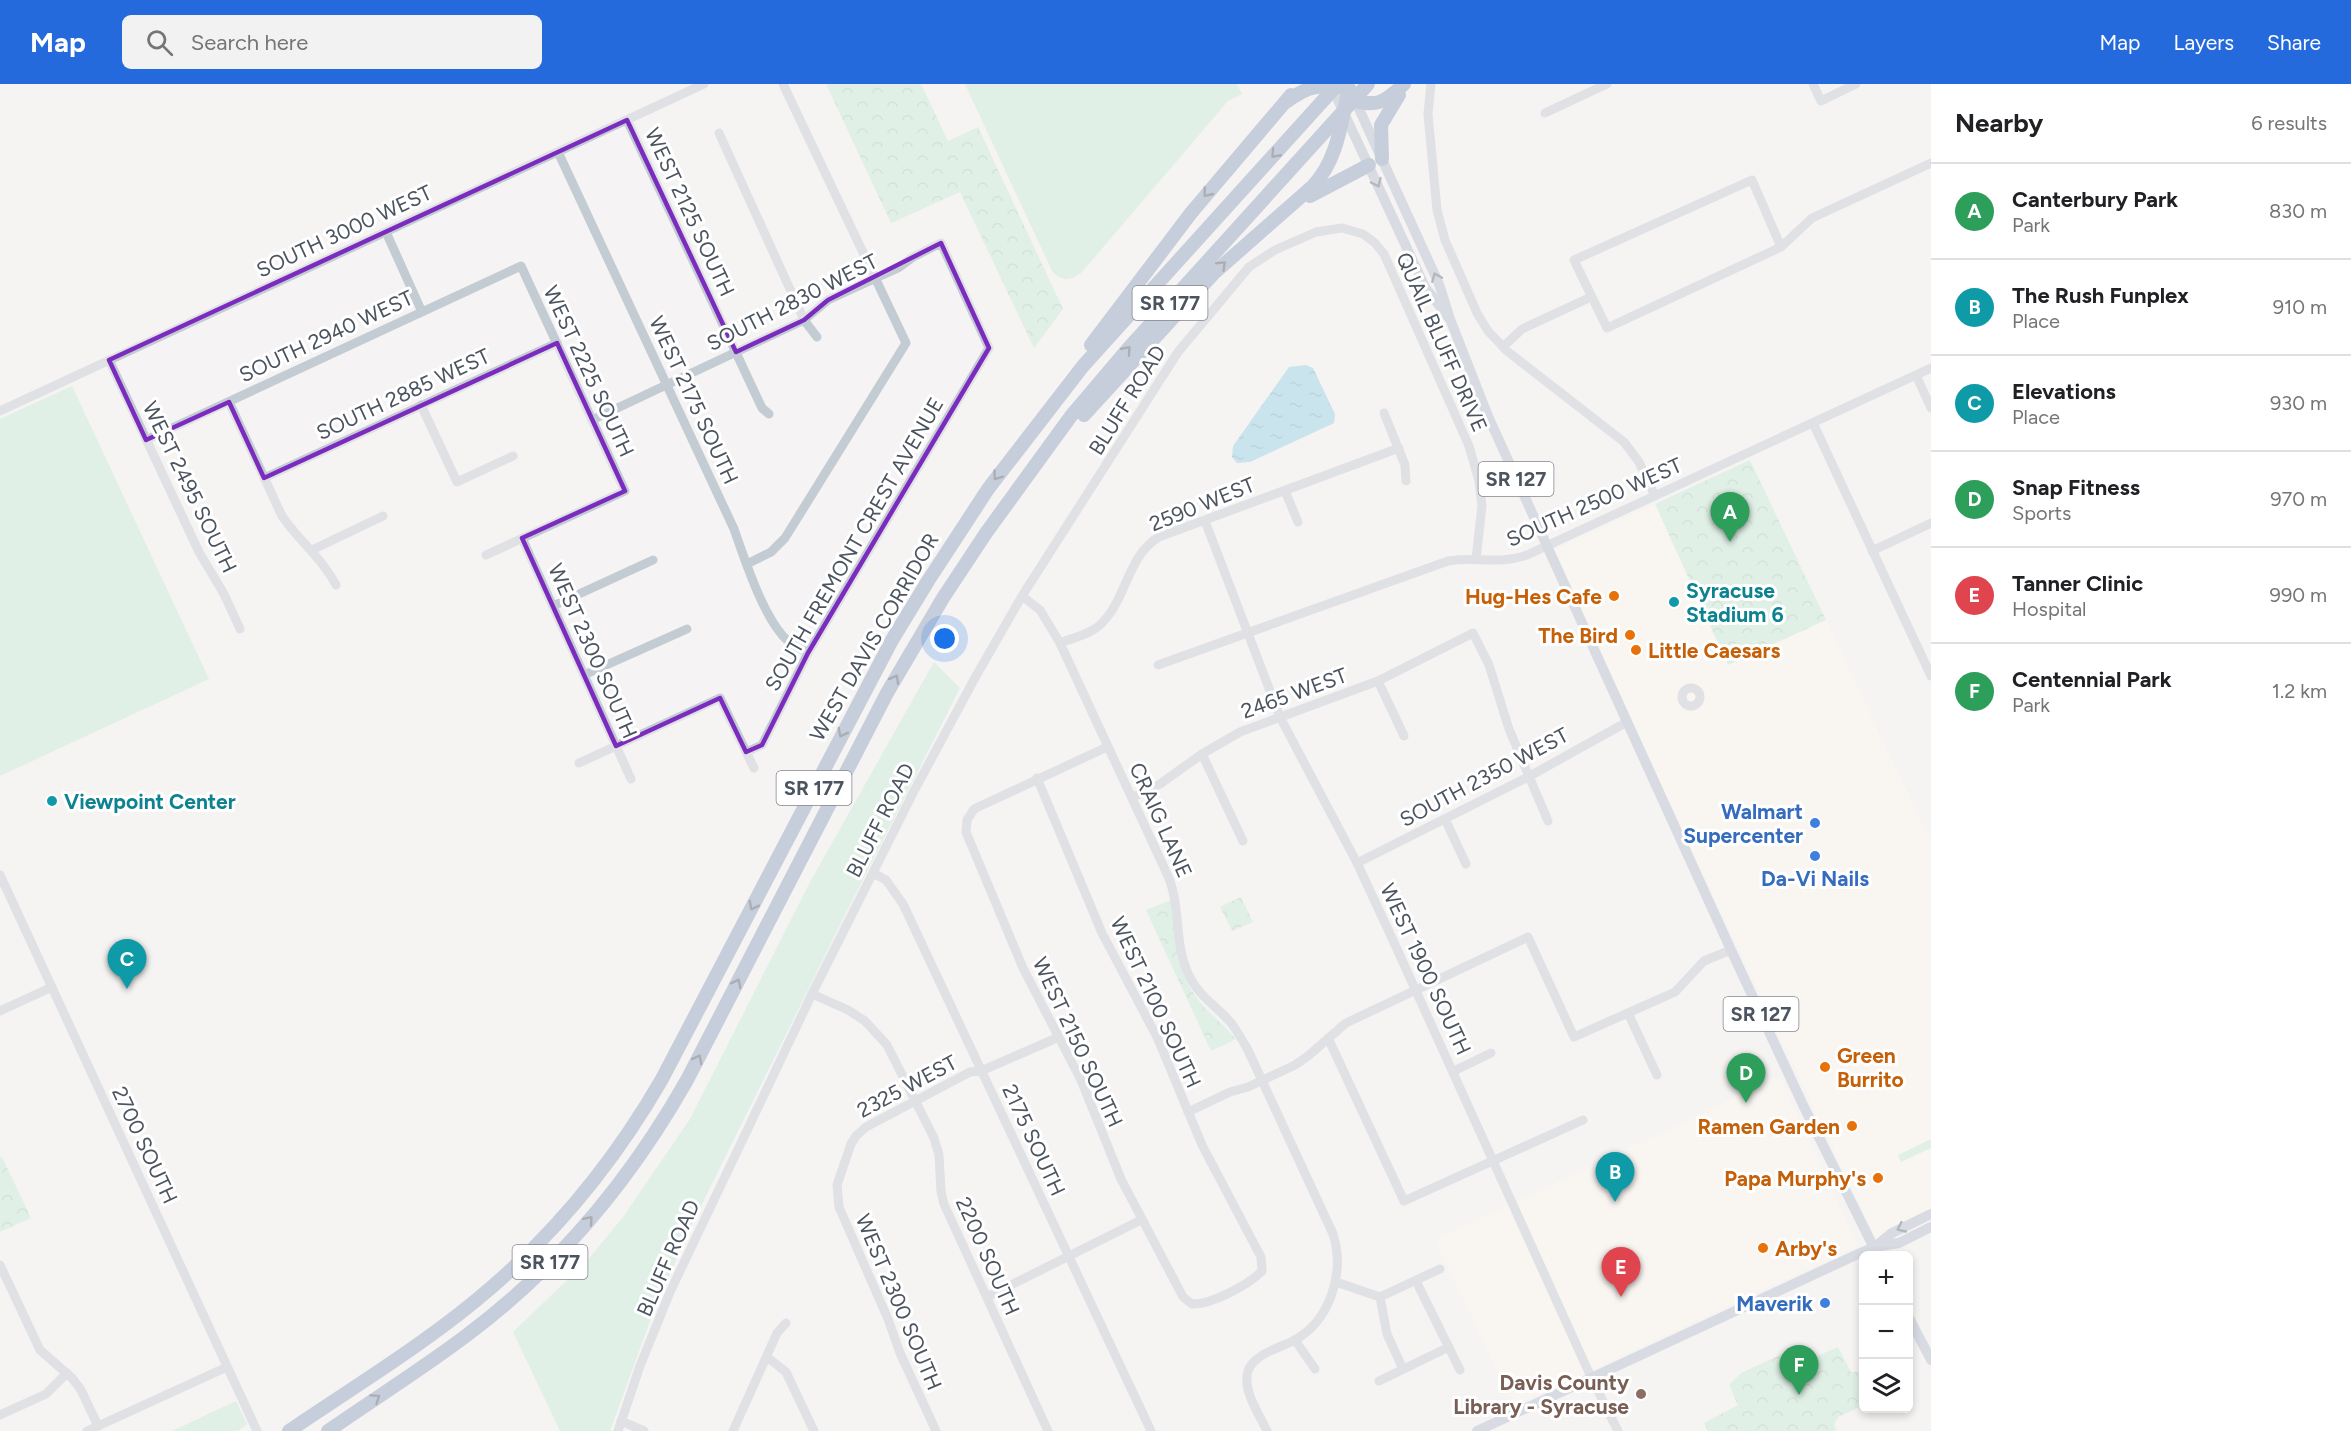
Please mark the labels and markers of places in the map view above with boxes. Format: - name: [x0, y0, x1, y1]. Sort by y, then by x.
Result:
- pin: A: [1710, 492, 1750, 542]
- place label: Syracuse Stadium 6: [1686, 578, 1784, 627]
- place label: Hug-Hes Cafe: [1465, 584, 1602, 609]
- marker: Hug-Hes Cafe: [1607, 589, 1621, 603]
- marker: Syracuse Stadium 6: [1667, 595, 1681, 609]
- place label: The Bird: [1538, 623, 1618, 648]
- marker: The Bird: [1623, 628, 1637, 642]
- place label: Little Caesars: [1648, 638, 1780, 663]
- marker: Little Caesars: [1629, 643, 1643, 657]
- place label: Viewpoint Center: [64, 789, 236, 814]
- marker: Viewpoint Center: [45, 794, 59, 808]
- place label: Walmart Supercenter: [1683, 799, 1803, 848]
- marker: Walmart Supercenter: [1808, 816, 1822, 830]
- marker: Da-Vi Nails: [1808, 849, 1822, 863]
- place label: Da-Vi Nails: [1761, 866, 1869, 891]
- pin: C: [108, 940, 146, 989]
- place label: Green Burrito: [1837, 1043, 1904, 1092]
- pin: D: [1726, 1054, 1766, 1103]
- marker: Green Burrito: [1818, 1060, 1832, 1074]
- place label: Ramen Garden: [1698, 1114, 1840, 1139]
- marker: Ramen Garden: [1845, 1119, 1859, 1133]
- pin: B: [1596, 1152, 1634, 1202]
- place label: Papa Murphy's: [1724, 1166, 1866, 1191]
- marker: Papa Murphy's: [1871, 1171, 1885, 1185]
- place label: Arby's: [1775, 1236, 1837, 1261]
- marker: Arby's: [1756, 1241, 1770, 1255]
- pin: E: [1602, 1248, 1640, 1297]
- place label: Maverik: [1736, 1291, 1814, 1316]
- marker: Maverik: [1818, 1296, 1832, 1310]
- pin: F: [1780, 1346, 1818, 1395]
- place label: Davis County Library - Syracuse: [1453, 1370, 1630, 1419]
- marker: Davis County Library - Syracuse: [1634, 1387, 1648, 1401]

